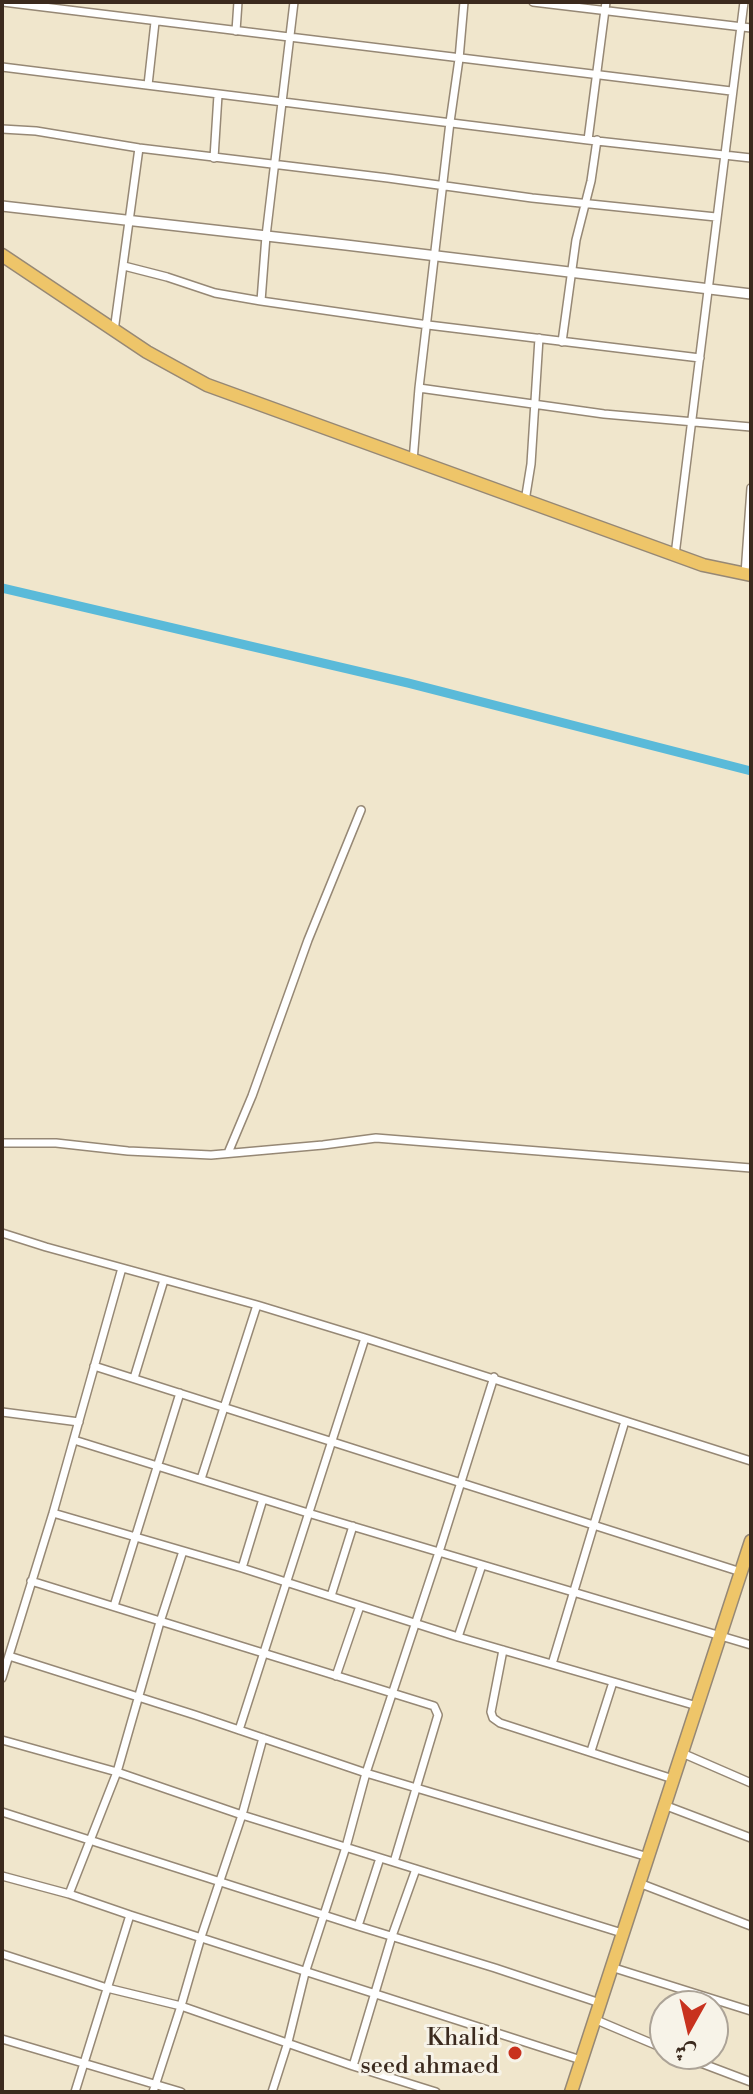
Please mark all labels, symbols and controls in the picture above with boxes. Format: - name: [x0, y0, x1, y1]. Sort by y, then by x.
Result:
- north arrow: [649, 1990, 729, 2070]
- place label: Khalid seed ahmaed: [360, 2025, 499, 2081]
- text: ش: [673, 2037, 699, 2067]
- marker: Khalid seed ahmaed: [506, 2044, 524, 2062]

